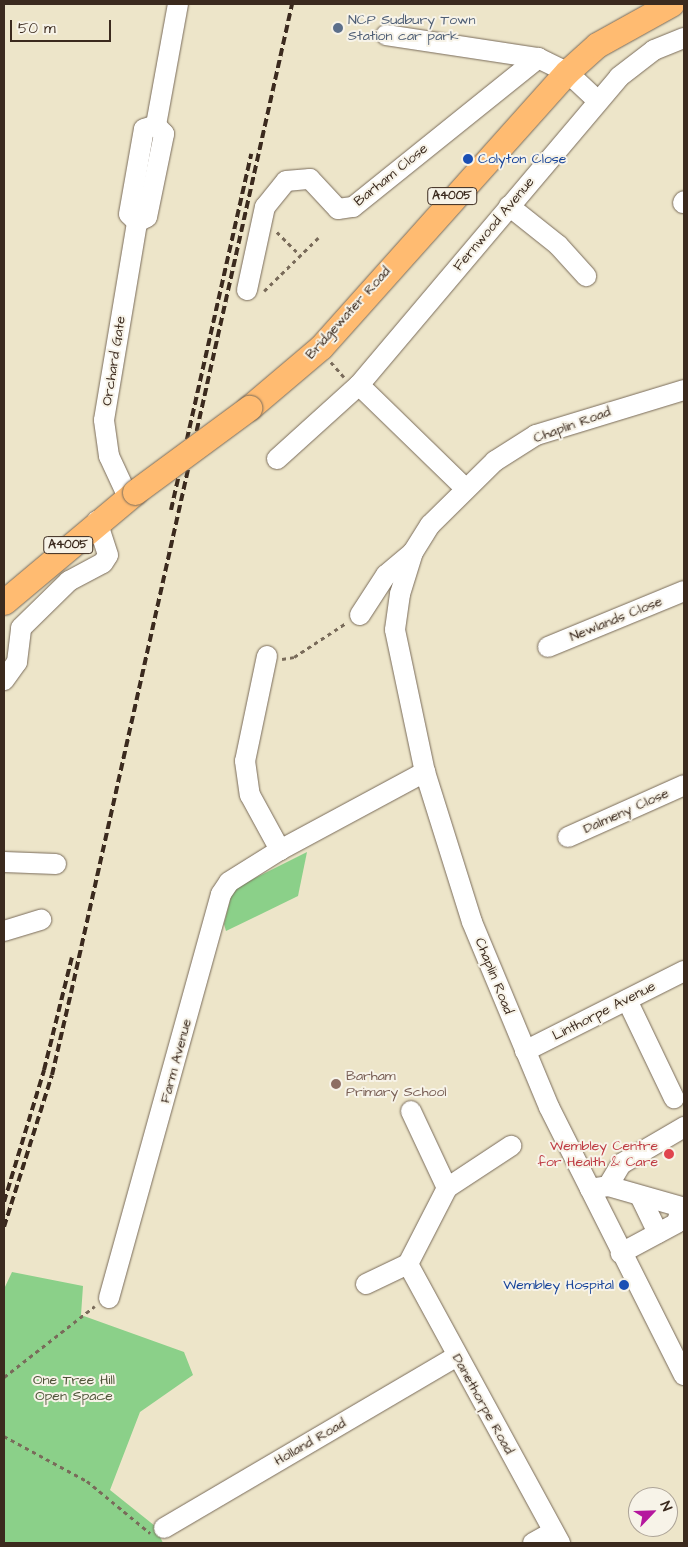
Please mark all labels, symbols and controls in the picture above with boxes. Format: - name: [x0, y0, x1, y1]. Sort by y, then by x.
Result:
- scale bar: [12, 10, 114, 42]
- place label: NCP Sudbury Town Station car park: [348, 12, 475, 44]
- text: 50 m: [18, 18, 56, 39]
- marker: NCP Sudbury Town Station car park: [332, 22, 344, 34]
- street label: Barham Close: [351, 140, 431, 210]
- place label: Colyton Close: [478, 151, 566, 167]
- marker: Colyton Close: [462, 153, 474, 165]
- street label: Fernwood Avenue: [450, 174, 538, 274]
- road number: A4005: [427, 187, 477, 206]
- street label: Bridgewater Road: [302, 263, 394, 363]
- street label: Orchard Gate: [99, 315, 129, 407]
- street label: Chaplin Road: [531, 403, 613, 447]
- road number: A4005: [43, 536, 93, 554]
- street label: Newlands Close: [567, 593, 665, 645]
- street label: Dalmeny Close: [581, 785, 671, 837]
- street label: Chaplin Road: [471, 935, 517, 1017]
- street label: Linthorpe Avenue: [550, 978, 658, 1044]
- street label: Farm Avenue: [157, 1017, 195, 1105]
- place label: Barham Primary School: [346, 1068, 447, 1100]
- marker: Barham Primary School: [330, 1078, 342, 1090]
- place label: Wembley Centre for Health & Care: [538, 1138, 658, 1170]
- marker: Wembley Centre for Health & Care: [662, 1147, 676, 1161]
- place label: Wembley Hospital: [503, 1277, 614, 1293]
- marker: Wembley Hospital: [618, 1279, 630, 1291]
- street label: Danethorpe Road: [448, 1351, 518, 1457]
- park label: One Tree Hill Open Space: [33, 1372, 115, 1404]
- street label: Holland Road: [271, 1415, 349, 1469]
- north arrow: [628, 1487, 678, 1537]
- text: N: [655, 1498, 677, 1514]

